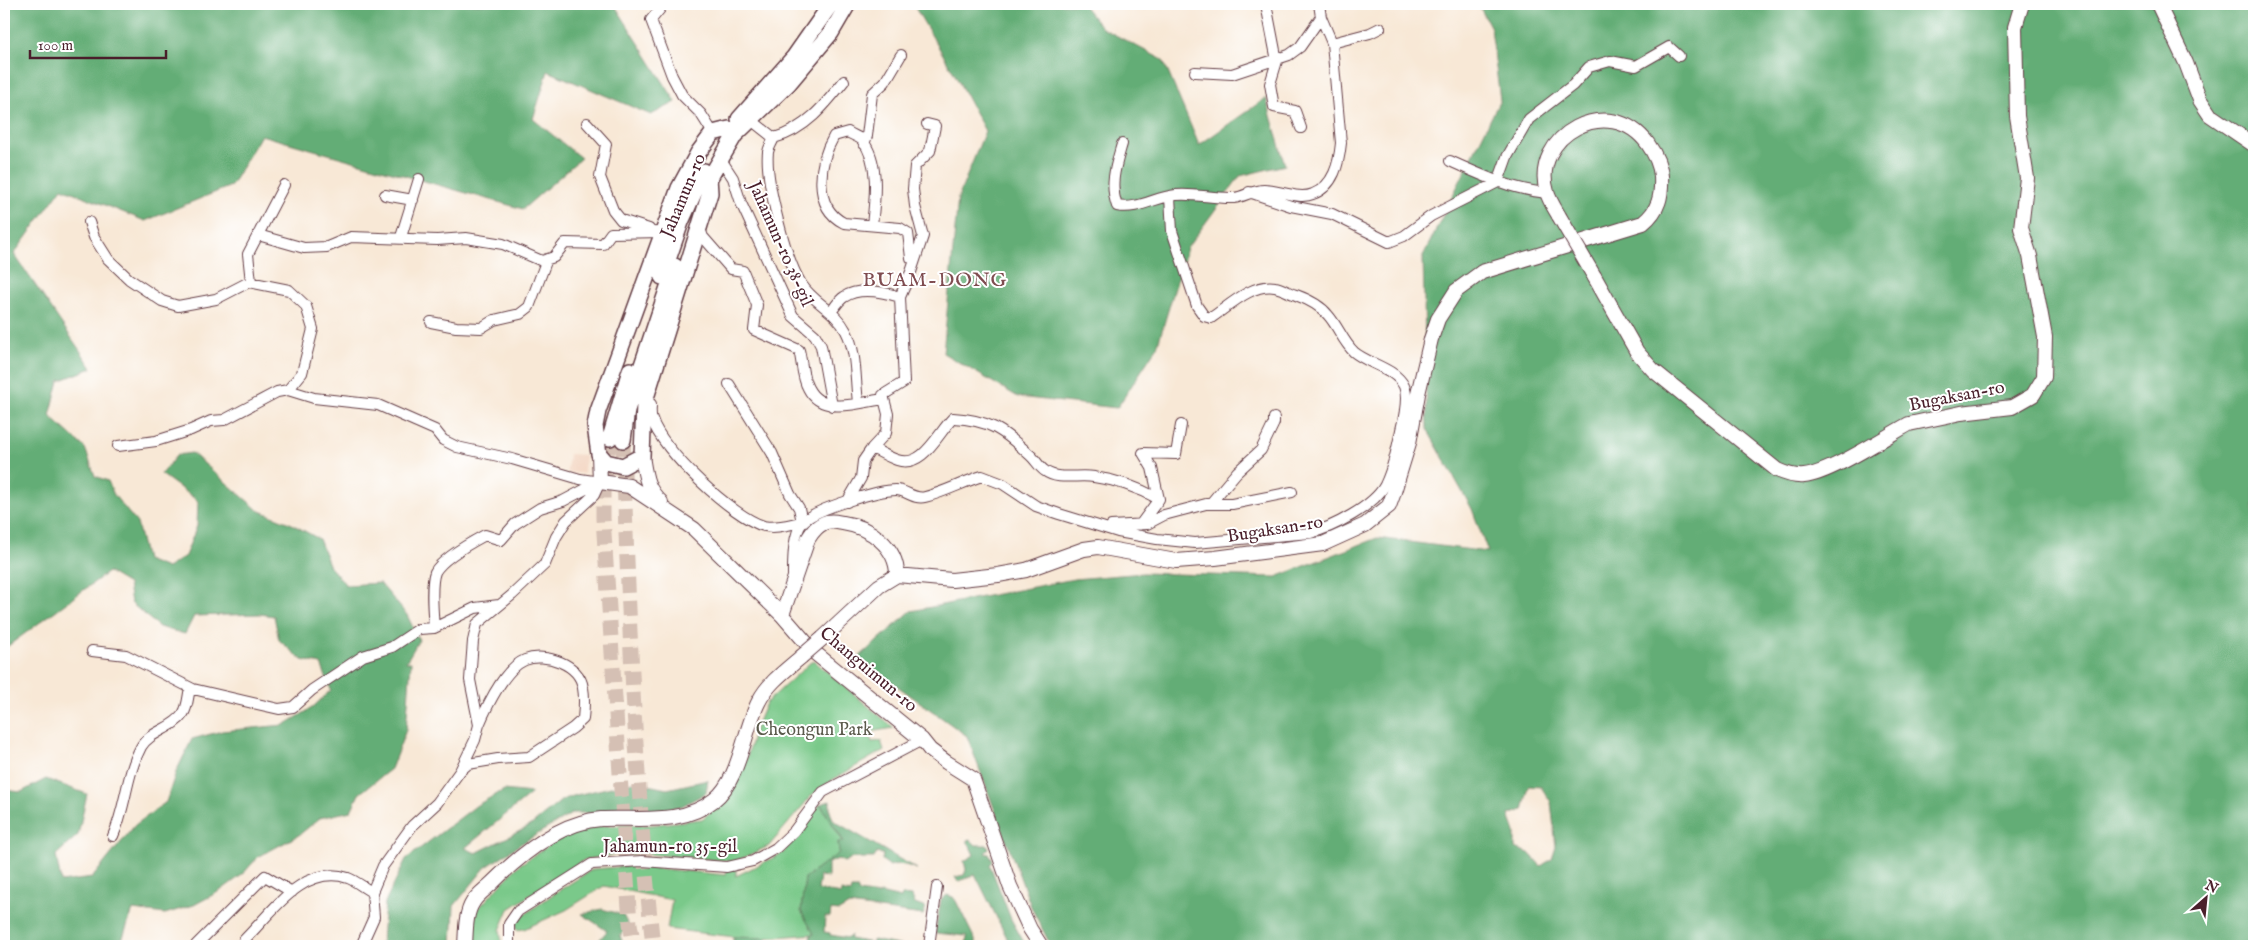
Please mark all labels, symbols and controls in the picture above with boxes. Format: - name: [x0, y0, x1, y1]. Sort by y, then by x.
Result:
- scale bar: [30, 28, 166, 60]
- text: 100 m: [38, 36, 74, 55]
- street label: Jahamun-ro: [655, 150, 712, 243]
- street label: Jahamun-ro 38-gil: [741, 176, 818, 310]
- district label: BUAM-DONG: [863, 268, 1007, 293]
- street label: Bugaksan-ro: [1907, 376, 2007, 418]
- street label: Bugaksan-ro: [1225, 511, 1325, 549]
- street label: Changuimun-ro: [814, 622, 922, 718]
- park label: Cheongun Park: [756, 719, 873, 742]
- street label: Jahamun-ro 35-gil: [601, 836, 737, 859]
- north arrow: [2180, 872, 2230, 922]
- text: N: [2201, 876, 2221, 898]

